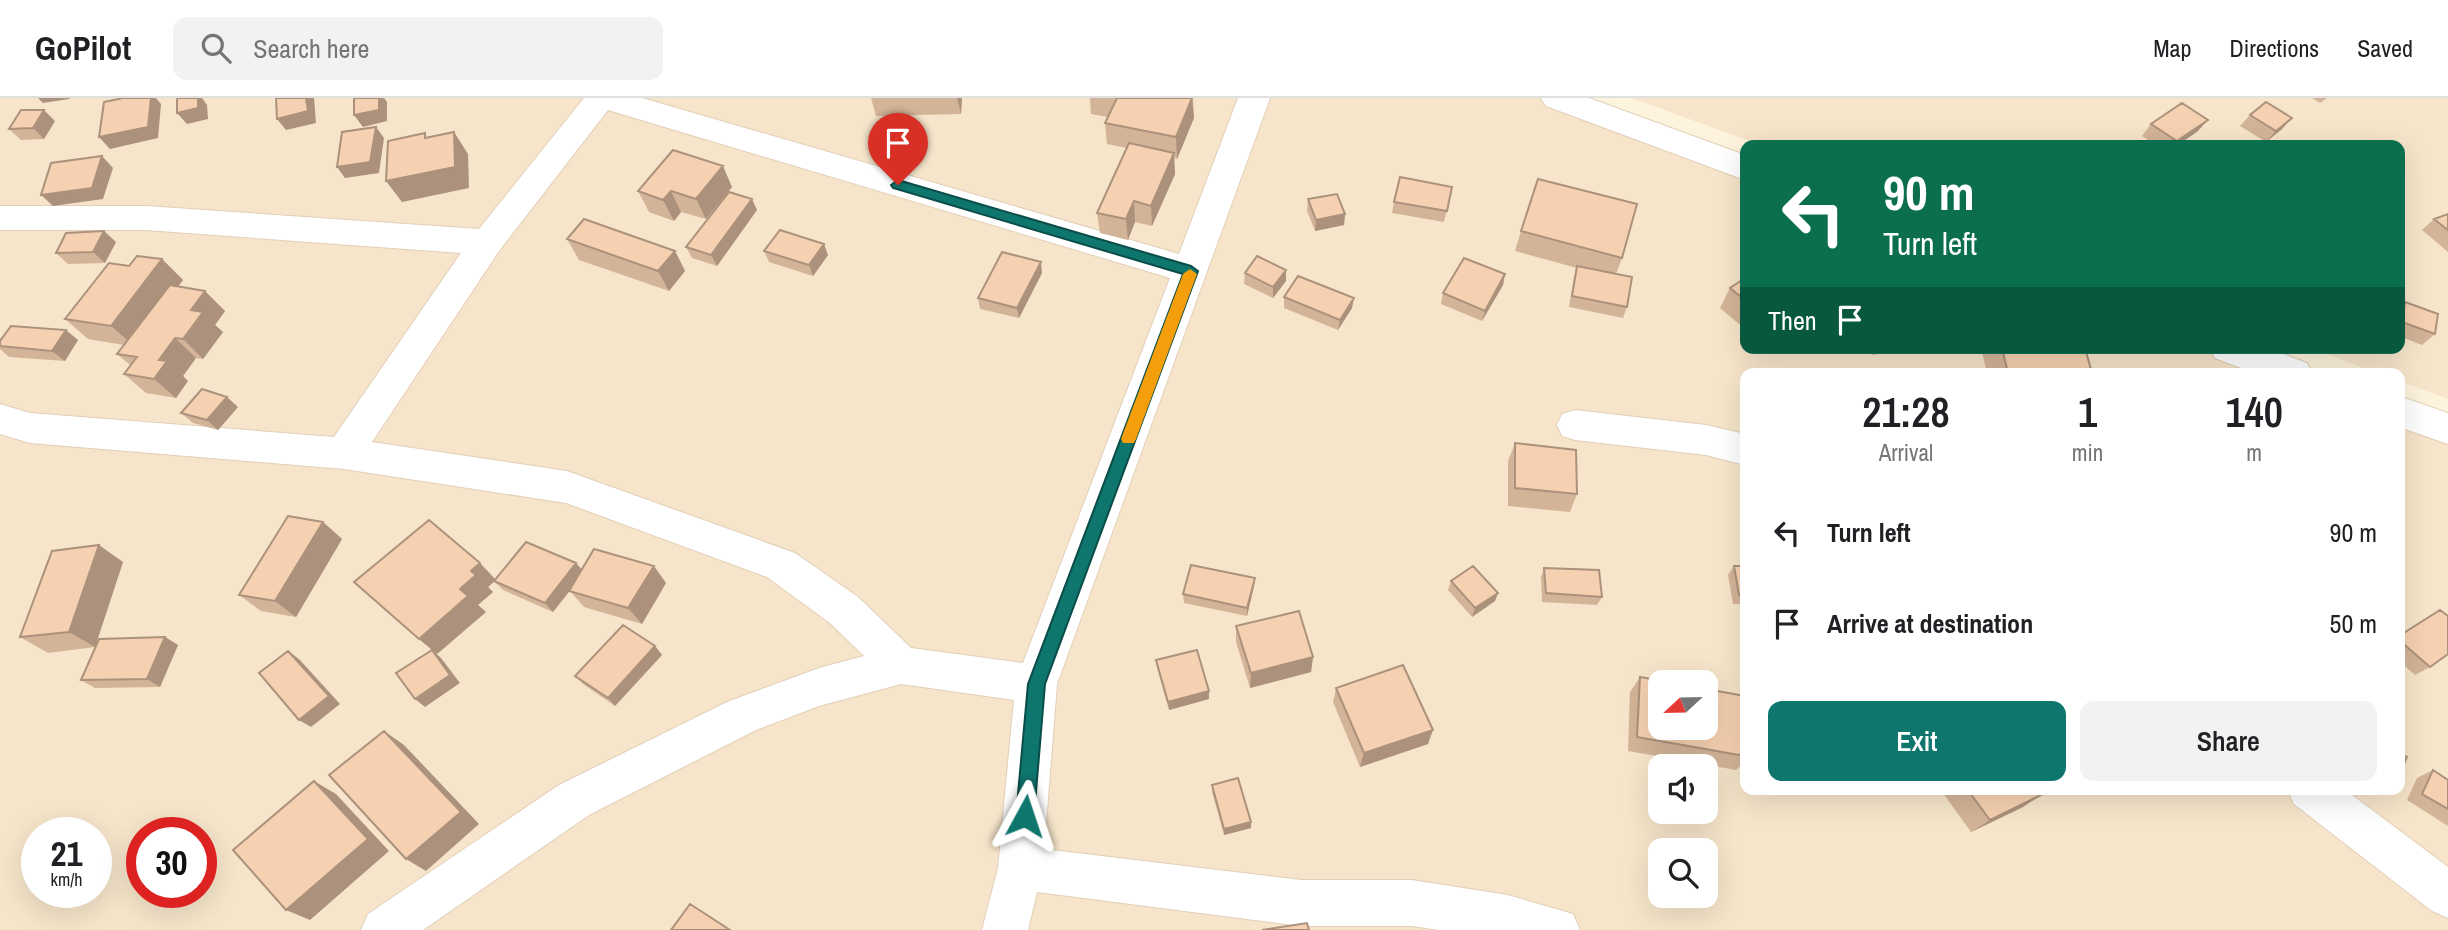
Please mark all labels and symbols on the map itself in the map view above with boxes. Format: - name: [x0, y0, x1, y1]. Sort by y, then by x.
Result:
- pin: [868, 113, 928, 185]
- north arrow: [1648, 670, 1718, 740]
- position arrow: [988, 779, 1062, 853]
- speed limit sign: 30: [126, 817, 217, 908]

